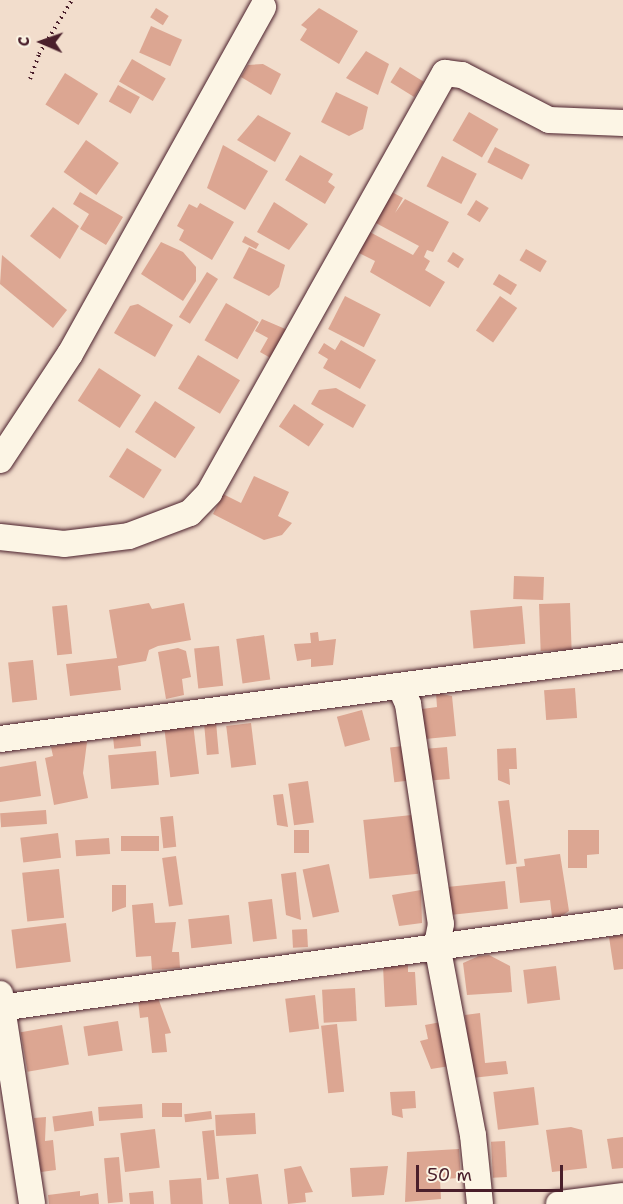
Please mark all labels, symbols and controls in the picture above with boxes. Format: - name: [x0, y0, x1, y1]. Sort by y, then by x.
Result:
- north arrow: [12, 12, 72, 72]
- text: С: [13, 36, 34, 47]
- scale bar: [419, 1153, 566, 1191]
- text: 50 m: [427, 1163, 472, 1187]

